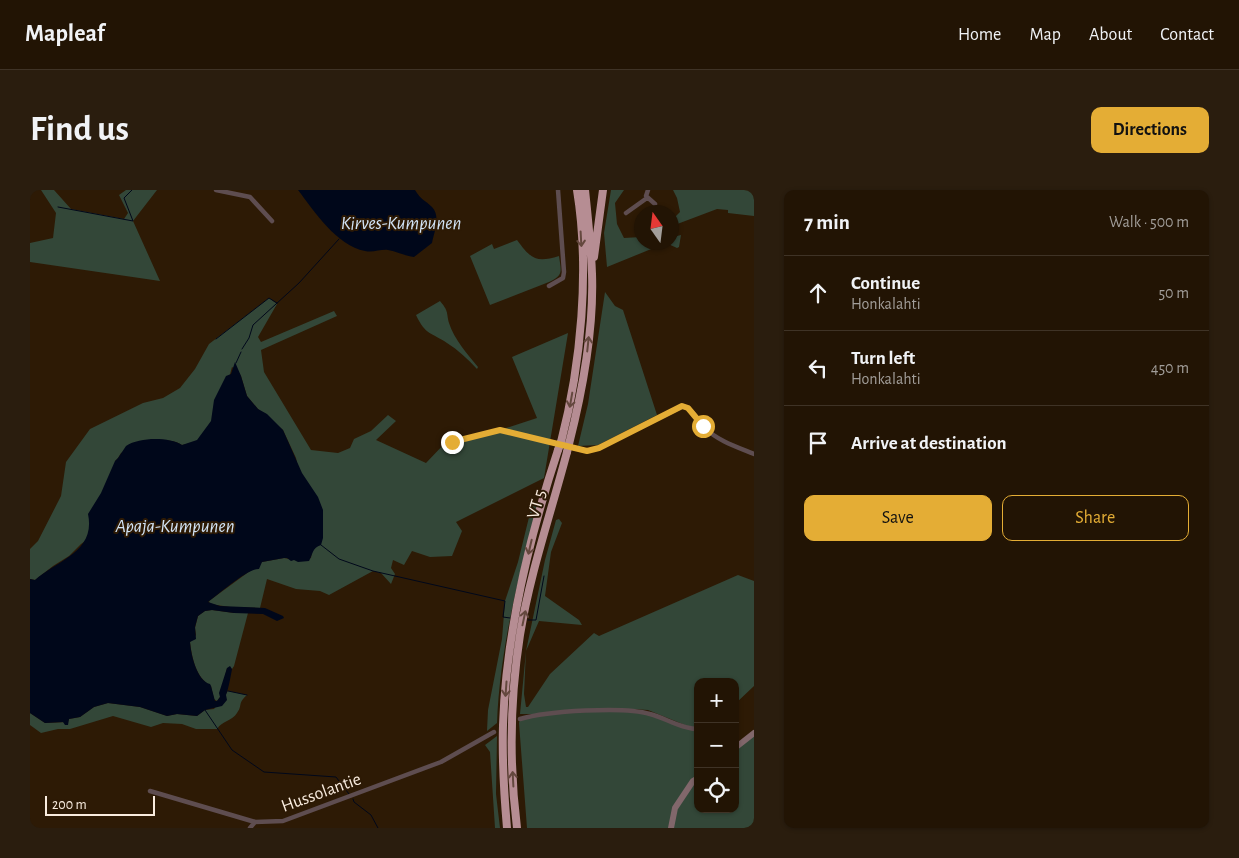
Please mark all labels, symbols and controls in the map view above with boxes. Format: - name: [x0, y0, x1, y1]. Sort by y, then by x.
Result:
- text: Mapleaf: [25, 22, 105, 46]
- text: Home: [958, 26, 1001, 44]
- text: Map: [1029, 26, 1061, 44]
- text: About: [1089, 26, 1132, 44]
- text: Contact: [1160, 26, 1214, 44]
- button: Directions: [1091, 107, 1209, 153]
- text: Find us: [30, 112, 129, 147]
- north arrow: [634, 205, 679, 250]
- text: 7 min: [804, 212, 850, 233]
- water label: Kirves-Kumpunen: [341, 214, 461, 233]
- text: Walk · 500 m: [1109, 214, 1189, 230]
- one-way arrow: [576, 230, 586, 246]
- text: Continue: [851, 274, 920, 293]
- icon: ahead: [804, 279, 832, 307]
- text: 50 m: [1158, 285, 1189, 301]
- text: Honkalahti: [851, 296, 921, 312]
- one-way arrow: [583, 337, 593, 353]
- text: Turn left: [851, 349, 915, 368]
- icon: left: [804, 354, 832, 382]
- text: 450 m: [1151, 360, 1189, 376]
- text: Honkalahti: [851, 371, 921, 387]
- one-way arrow: [565, 392, 575, 408]
- route start: [692, 415, 715, 438]
- icon: arrive: [804, 429, 832, 457]
- route end: [441, 431, 464, 454]
- text: Arrive at destination: [851, 434, 1007, 453]
- street label: VT 5: [524, 488, 550, 521]
- button: Save: [804, 495, 992, 541]
- button: Share: [1002, 495, 1189, 541]
- water label: Apaja-Kumpunen: [114, 517, 235, 536]
- one-way arrow: [525, 539, 534, 555]
- one-way arrow: [520, 610, 529, 626]
- map controls: [694, 678, 739, 813]
- button: +: [694, 678, 739, 723]
- one-way arrow: [501, 681, 510, 697]
- button: −: [694, 723, 739, 768]
- button: locate: [694, 768, 739, 813]
- street label: Hussolantie: [279, 770, 364, 816]
- one-way arrow: [508, 772, 517, 788]
- scale bar: [45, 793, 155, 816]
- text: 200 m: [52, 798, 87, 812]

